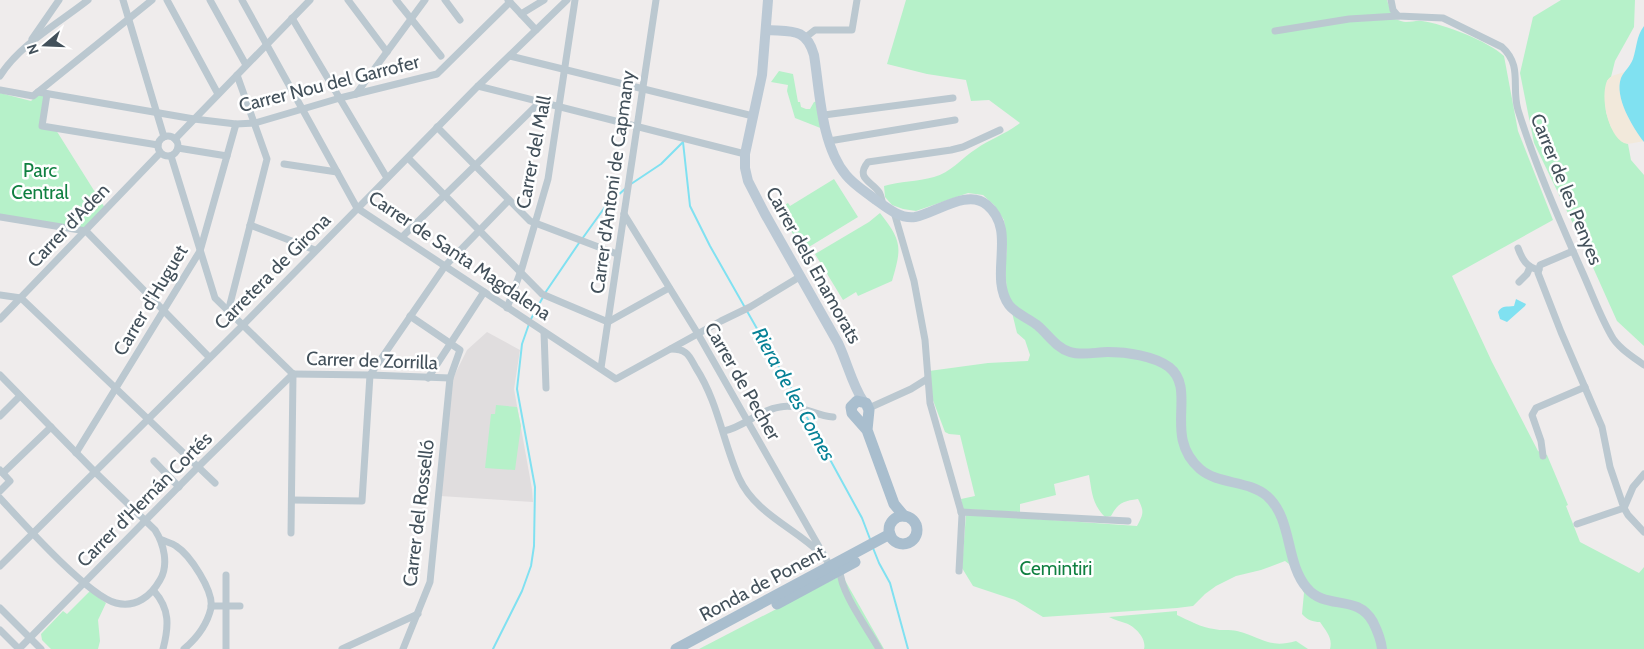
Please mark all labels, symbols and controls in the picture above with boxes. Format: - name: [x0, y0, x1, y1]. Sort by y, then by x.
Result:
- north arrow: [20, 20, 70, 70]
- text: N: [23, 42, 43, 57]
- street label: Carrer Nou del Garrofer: [236, 50, 422, 117]
- street label: Carrer d'Antoni de Capmany: [585, 69, 640, 295]
- street label: Carrer del Mall: [511, 93, 556, 211]
- street label: Carrer de les Penyes: [1526, 110, 1607, 268]
- park label: Parc Central: [11, 159, 69, 204]
- street label: Carrer d'Aden: [23, 179, 114, 272]
- street label: Carrer dels Enamorats: [761, 183, 866, 348]
- street label: Carrer de Santa Magdalena: [364, 186, 555, 325]
- street label: Carretera de Girona: [209, 208, 335, 334]
- street label: Carrer d'Huguet: [108, 240, 193, 360]
- street label: Carrer de Pecher: [700, 318, 786, 444]
- water label: Riera de les Comes: [747, 323, 841, 465]
- street label: Carrer de Zorrilla: [306, 347, 438, 374]
- street label: Carrer d'Hernán Cortés: [72, 427, 217, 572]
- street label: Carrer del Rosselló: [398, 438, 439, 588]
- street label: Ronda de Ponent: [695, 540, 829, 626]
- park label: Cemintiri: [1020, 557, 1092, 580]

